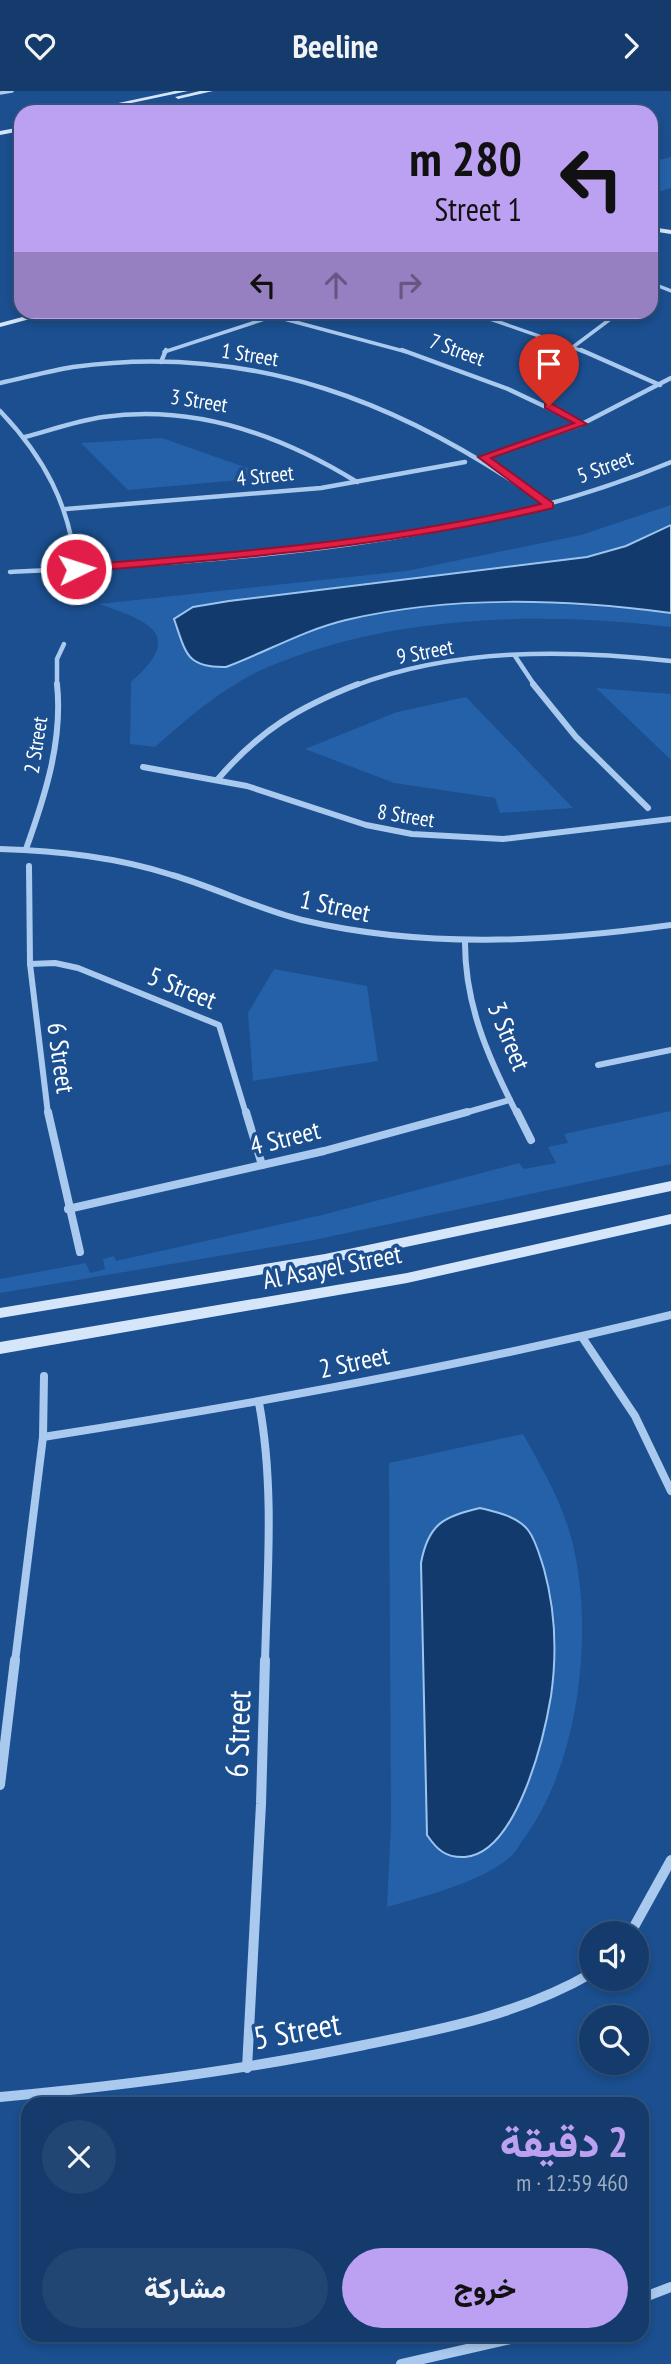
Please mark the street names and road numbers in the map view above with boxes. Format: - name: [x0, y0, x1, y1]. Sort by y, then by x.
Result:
- street label: 7 Street: [426, 327, 489, 372]
- street label: 1 Street: [220, 337, 281, 372]
- street label: 3 Street: [169, 383, 230, 418]
- street label: 5 Street: [573, 444, 637, 489]
- street label: 4 Street: [235, 459, 295, 492]
- street label: 9 Street: [394, 633, 456, 670]
- street label: 2 Street: [18, 714, 53, 775]
- street label: 8 Street: [376, 798, 437, 833]
- street label: 1 Street: [297, 882, 373, 929]
- street label: 5 Street: [143, 959, 221, 1016]
- street label: 3 Street: [481, 997, 538, 1075]
- street label: 6 Street: [40, 1020, 83, 1095]
- street label: 4 Street: [246, 1113, 323, 1162]
- street label: Al Asayel Street: [260, 1237, 404, 1296]
- street label: 2 Street: [316, 1338, 392, 1385]
- street label: 6 Street: [214, 1689, 260, 1778]
- street label: 5 Street: [250, 2002, 344, 2058]

